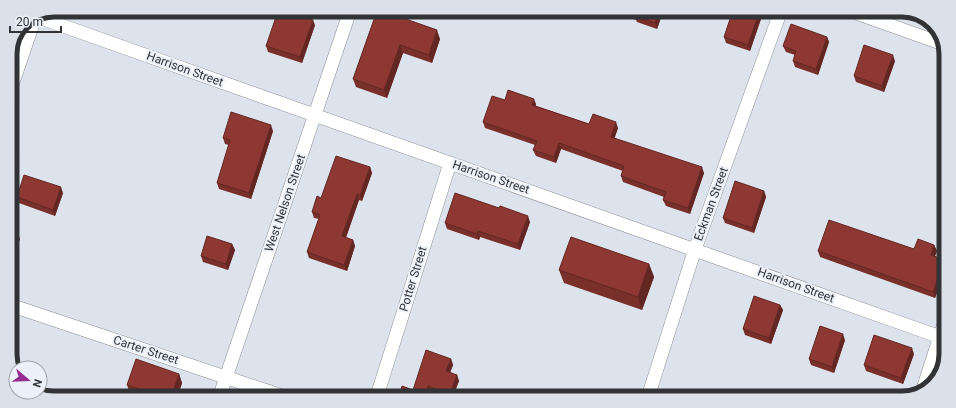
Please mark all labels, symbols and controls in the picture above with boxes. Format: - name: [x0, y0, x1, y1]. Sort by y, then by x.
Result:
- scale bar: [10, 8, 61, 34]
- text: 20 m: [16, 15, 43, 29]
- street label: Harrison Street: [145, 49, 225, 89]
- street label: West Nelson Street: [262, 152, 308, 254]
- street label: Harrison Street: [451, 157, 531, 197]
- street label: Eckman Street: [691, 165, 731, 243]
- street label: Potter Street: [396, 245, 430, 313]
- street label: Harrison Street: [756, 265, 836, 305]
- street label: Carter Street: [112, 333, 180, 367]
- north arrow: [8, 360, 48, 400]
- text: N: [29, 377, 44, 389]

